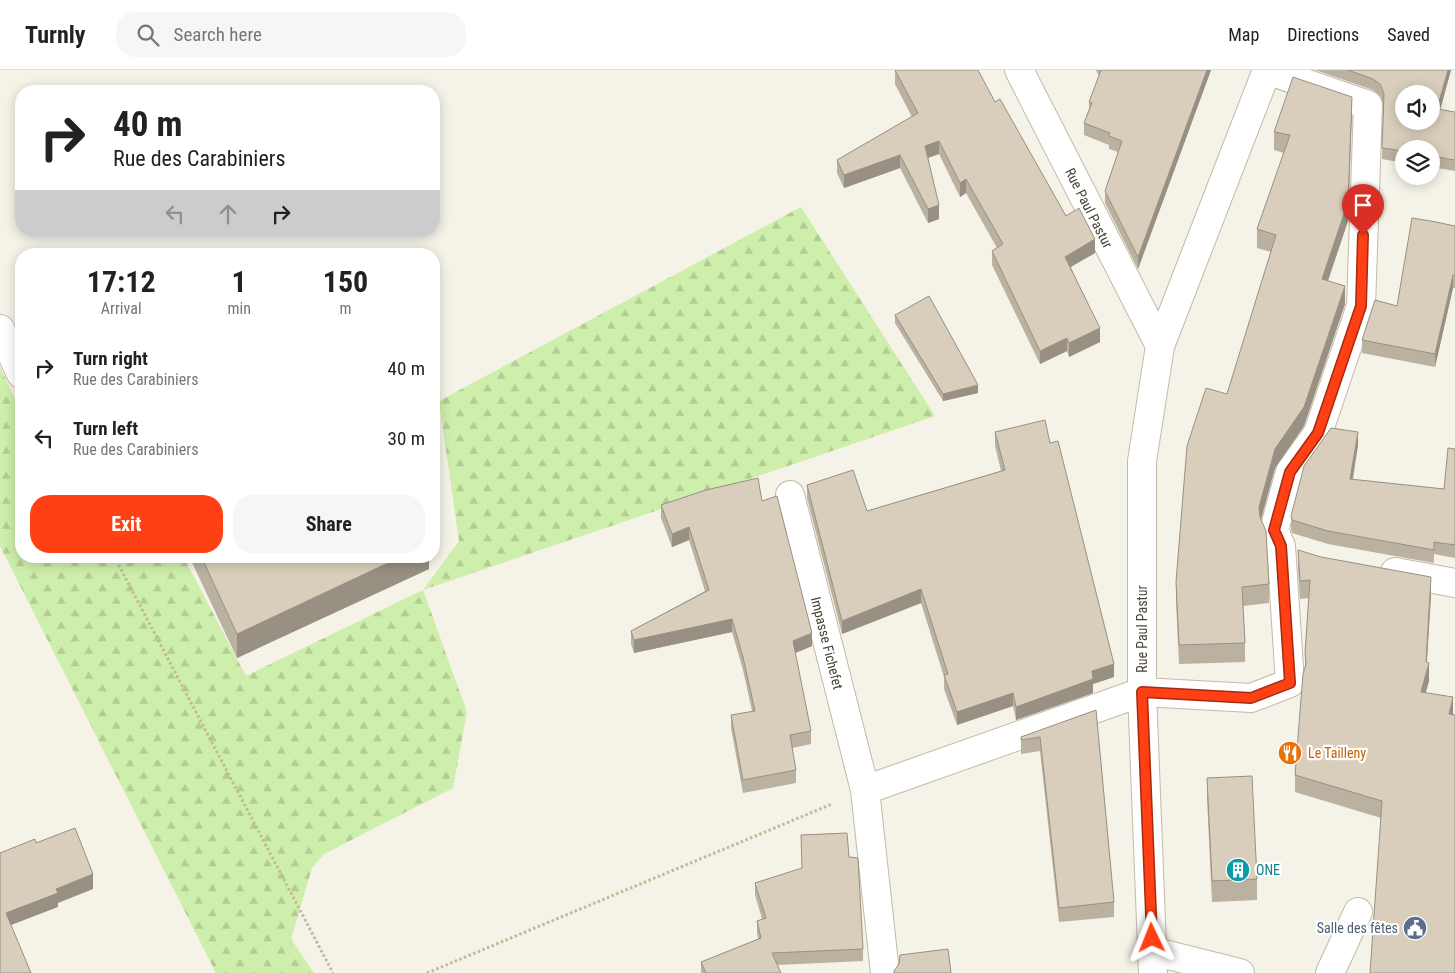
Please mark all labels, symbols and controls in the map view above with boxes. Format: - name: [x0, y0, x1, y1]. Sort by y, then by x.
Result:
- search box: [116, 12, 466, 57]
- text: Turnly: [25, 21, 86, 49]
- icon: search: [134, 21, 162, 49]
- text: Search here: [174, 23, 262, 46]
- text: Map: [1228, 24, 1259, 45]
- text: Directions: [1287, 24, 1359, 45]
- text: Saved: [1387, 24, 1430, 45]
- map controls: [1395, 85, 1440, 185]
- button: sound: [1395, 85, 1440, 130]
- text: 40 m: [113, 104, 182, 145]
- icon: right: [30, 105, 95, 170]
- button: layers: [1395, 140, 1440, 185]
- text: Rue des Carabiniers: [113, 146, 285, 171]
- street label: Rue Paul Pastur: [1062, 165, 1116, 251]
- pin: [1342, 184, 1384, 235]
- icon: arrive: [1349, 191, 1377, 219]
- icon: left: [161, 200, 189, 228]
- icon: ahead: [214, 200, 242, 228]
- icon: right: [267, 200, 295, 228]
- text: 17:12: [87, 264, 156, 299]
- text: 1: [232, 264, 247, 299]
- text: 150: [323, 264, 368, 299]
- text: Arrival: [101, 299, 142, 318]
- text: min: [227, 299, 251, 318]
- text: m: [339, 299, 351, 318]
- text: Turn right: [73, 347, 148, 370]
- icon: right: [30, 354, 58, 382]
- text: 40 m: [388, 357, 425, 380]
- text: Rue des Carabiniers: [73, 370, 198, 389]
- text: Turn left: [73, 417, 138, 440]
- icon: left: [30, 424, 58, 452]
- text: 30 m: [388, 427, 425, 450]
- text: Rue des Carabiniers: [73, 440, 198, 459]
- button: Exit: [30, 495, 223, 553]
- button: Share: [233, 495, 425, 553]
- street label: Rue Paul Pastur: [1134, 585, 1150, 673]
- street label: Impasse Fichefet: [808, 595, 846, 691]
- restaurant icon: Le Tailleny: [1277, 740, 1303, 766]
- place label: Le Tailleny: [1308, 745, 1366, 761]
- building icon: ONE: [1225, 857, 1251, 883]
- place label: ONE: [1256, 862, 1280, 878]
- position arrow: [1125, 911, 1177, 963]
- public building icon: Salle des fêtes: [1402, 915, 1428, 941]
- place label: Salle des fêtes: [1317, 920, 1398, 936]

